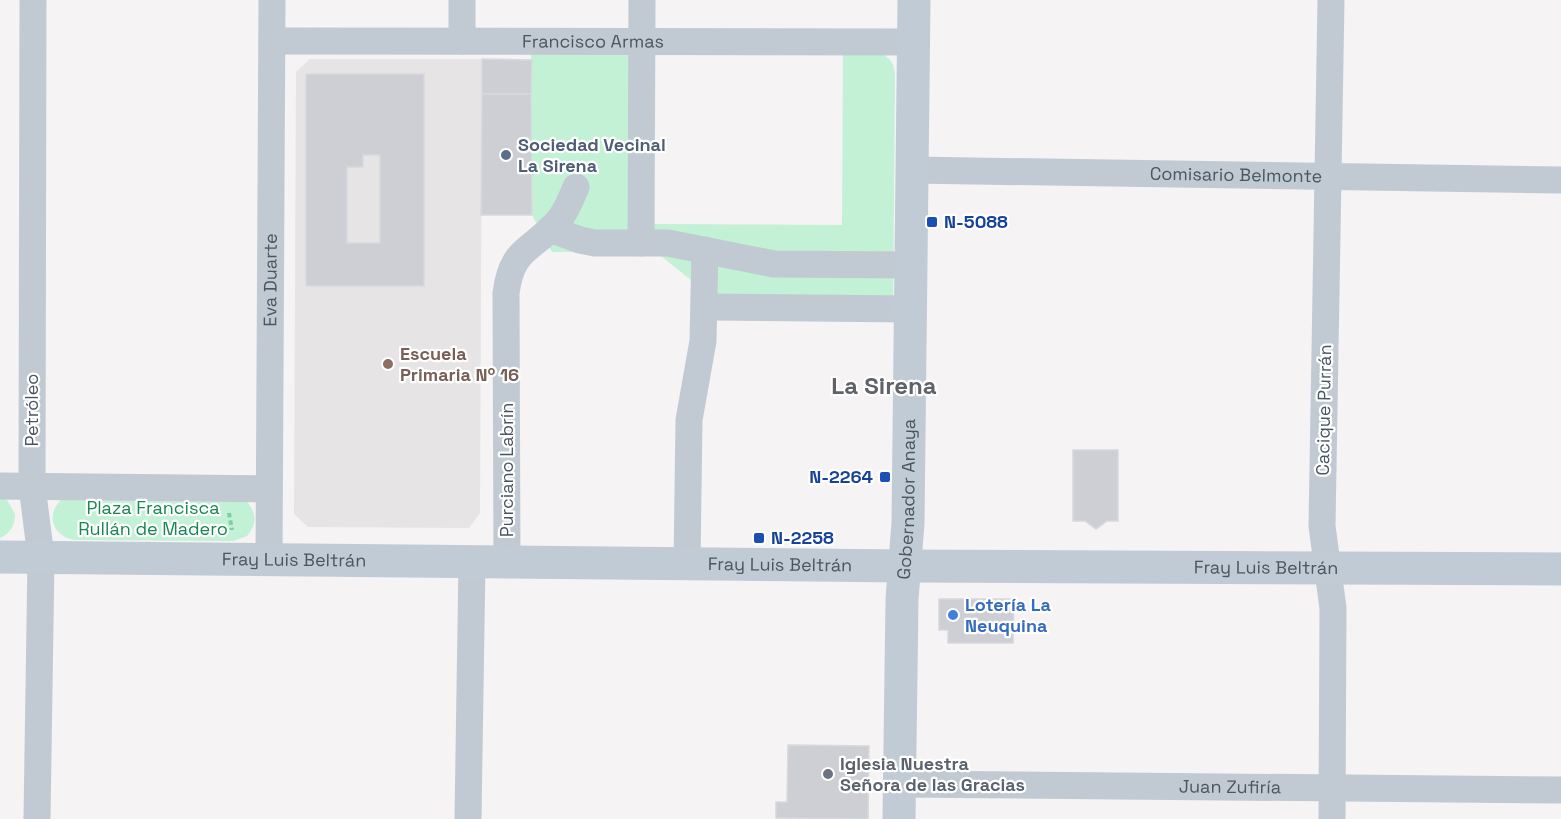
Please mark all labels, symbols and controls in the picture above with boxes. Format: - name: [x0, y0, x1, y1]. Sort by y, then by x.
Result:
- street label: Francisco Armas: [522, 29, 664, 53]
- place label: Sociedad Vecinal La Sirena: [518, 133, 666, 177]
- marker: Sociedad Vecinal La Sirena: [499, 148, 513, 162]
- street label: Comisario Belmonte: [1150, 162, 1322, 187]
- place label: N-5088: [944, 210, 1008, 233]
- marker: N-5088: [925, 215, 939, 229]
- street label: Eva Duarte: [258, 233, 282, 327]
- place label: Escuela Primaria Nº 16: [400, 342, 519, 386]
- street label: Cacique Purrán: [1311, 344, 1336, 476]
- marker: Escuela Primaria Nº 16: [381, 357, 395, 371]
- district label: La Sirena: [831, 370, 937, 401]
- street label: Petróleo: [20, 374, 43, 446]
- street label: Purciano Labrín: [495, 403, 518, 537]
- street label: Gobernador Anaya: [892, 419, 920, 580]
- place label: N-2264: [809, 465, 874, 488]
- marker: N-2264: [878, 470, 892, 484]
- park label: Plaza Francisca Rullán de Madero: [78, 496, 228, 540]
- place label: N-2258: [771, 526, 834, 549]
- marker: N-2258: [752, 531, 766, 545]
- street label: Fray Luis Beltrán: [222, 547, 366, 572]
- street label: Fray Luis Beltrán: [708, 552, 852, 576]
- street label: Fray Luis Beltrán: [1194, 555, 1338, 579]
- place label: Lotería La Neuquina: [965, 593, 1051, 637]
- marker: Lotería La Neuquina: [946, 608, 960, 622]
- place label: Iglesia Nuestra Señora de las Gracias: [840, 752, 1025, 796]
- marker: Iglesia Nuestra Señora de las Gracias: [821, 767, 835, 781]
- street label: Juan Zufiría: [1179, 775, 1281, 798]

